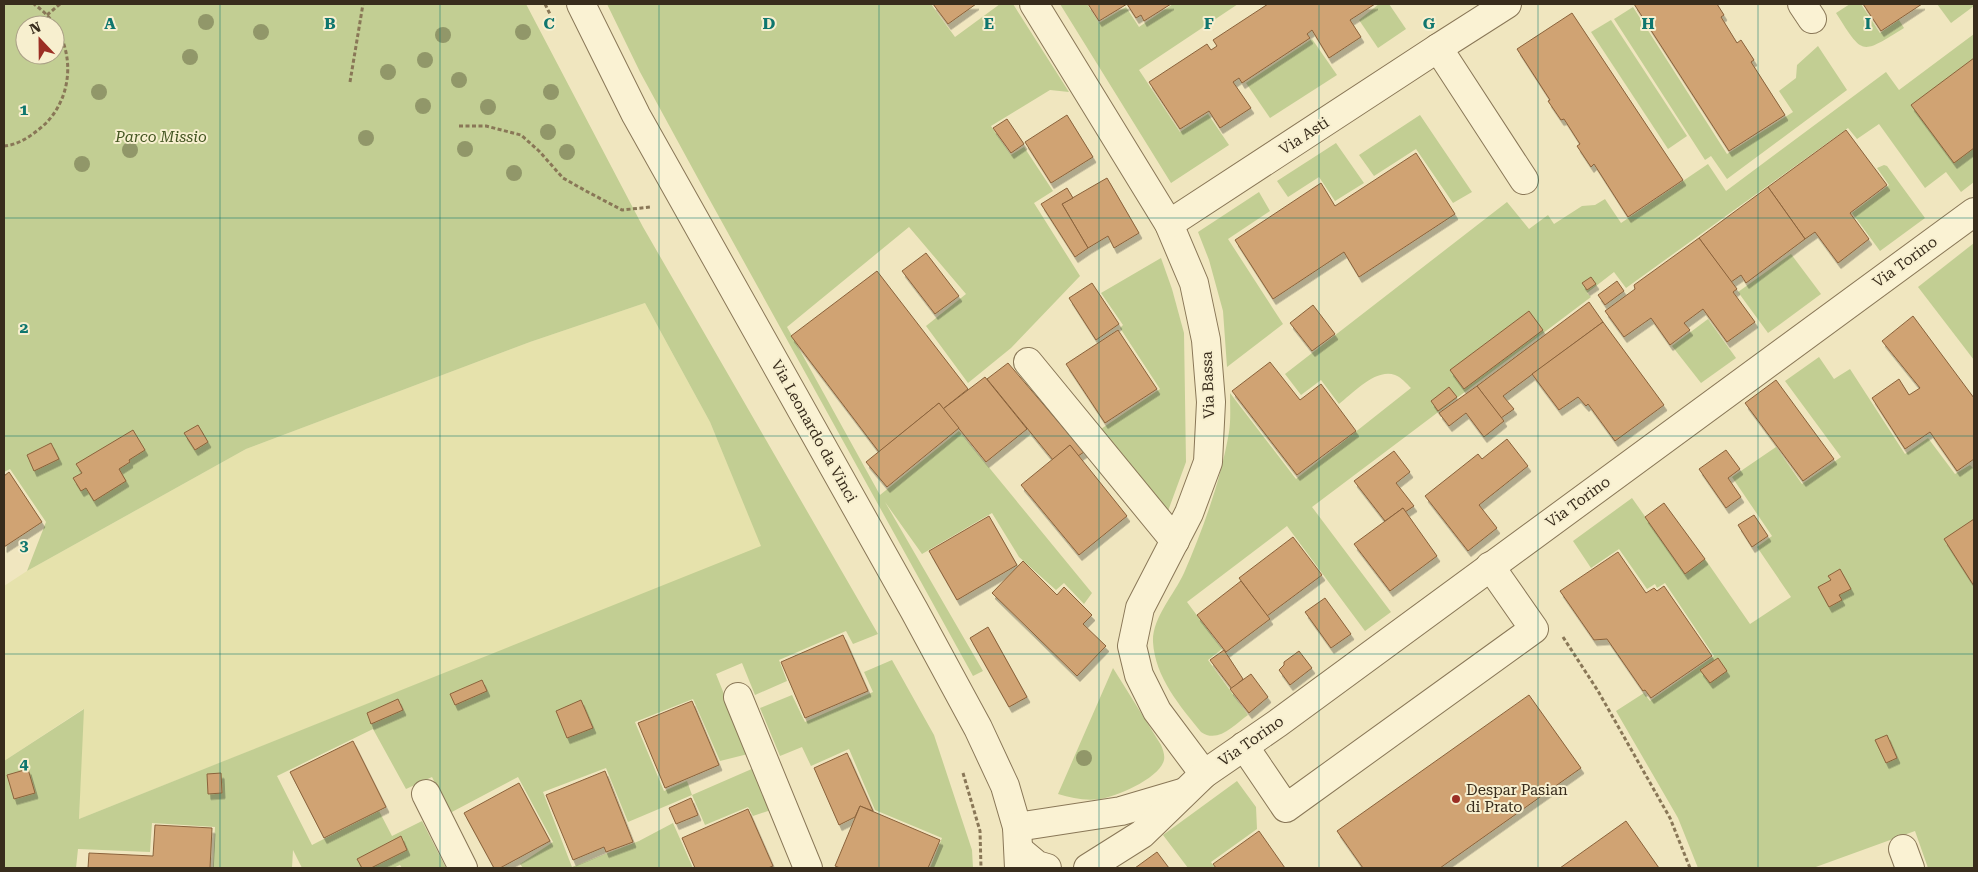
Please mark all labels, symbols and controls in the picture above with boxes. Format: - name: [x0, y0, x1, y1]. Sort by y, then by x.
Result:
- text: A: [104, 14, 116, 33]
- text: B: [324, 14, 336, 33]
- text: C: [543, 14, 555, 33]
- text: D: [763, 14, 776, 33]
- text: E: [984, 14, 994, 33]
- text: F: [1204, 14, 1214, 33]
- text: G: [1423, 14, 1436, 33]
- text: H: [1641, 14, 1655, 33]
- text: I: [1865, 14, 1871, 33]
- north arrow: [15, 15, 65, 65]
- text: N: [27, 18, 43, 37]
- text: 1: [20, 100, 29, 119]
- street label: Via Asti: [1276, 113, 1332, 159]
- park label: Parco Missio: [114, 128, 207, 146]
- street label: Via Torino: [1869, 233, 1941, 291]
- text: 2: [20, 318, 29, 337]
- street label: Via Bassa: [1198, 351, 1218, 419]
- street label: Via Leonardo da Vinci: [767, 357, 861, 506]
- street label: Via Torino: [1542, 473, 1614, 531]
- text: 3: [20, 536, 29, 555]
- street label: Via Torino: [1215, 712, 1287, 770]
- text: 4: [20, 754, 29, 773]
- place label: Despar Pasian di Prato: [1466, 781, 1568, 816]
- marker: Despar Pasian di Prato: [1450, 793, 1462, 805]

